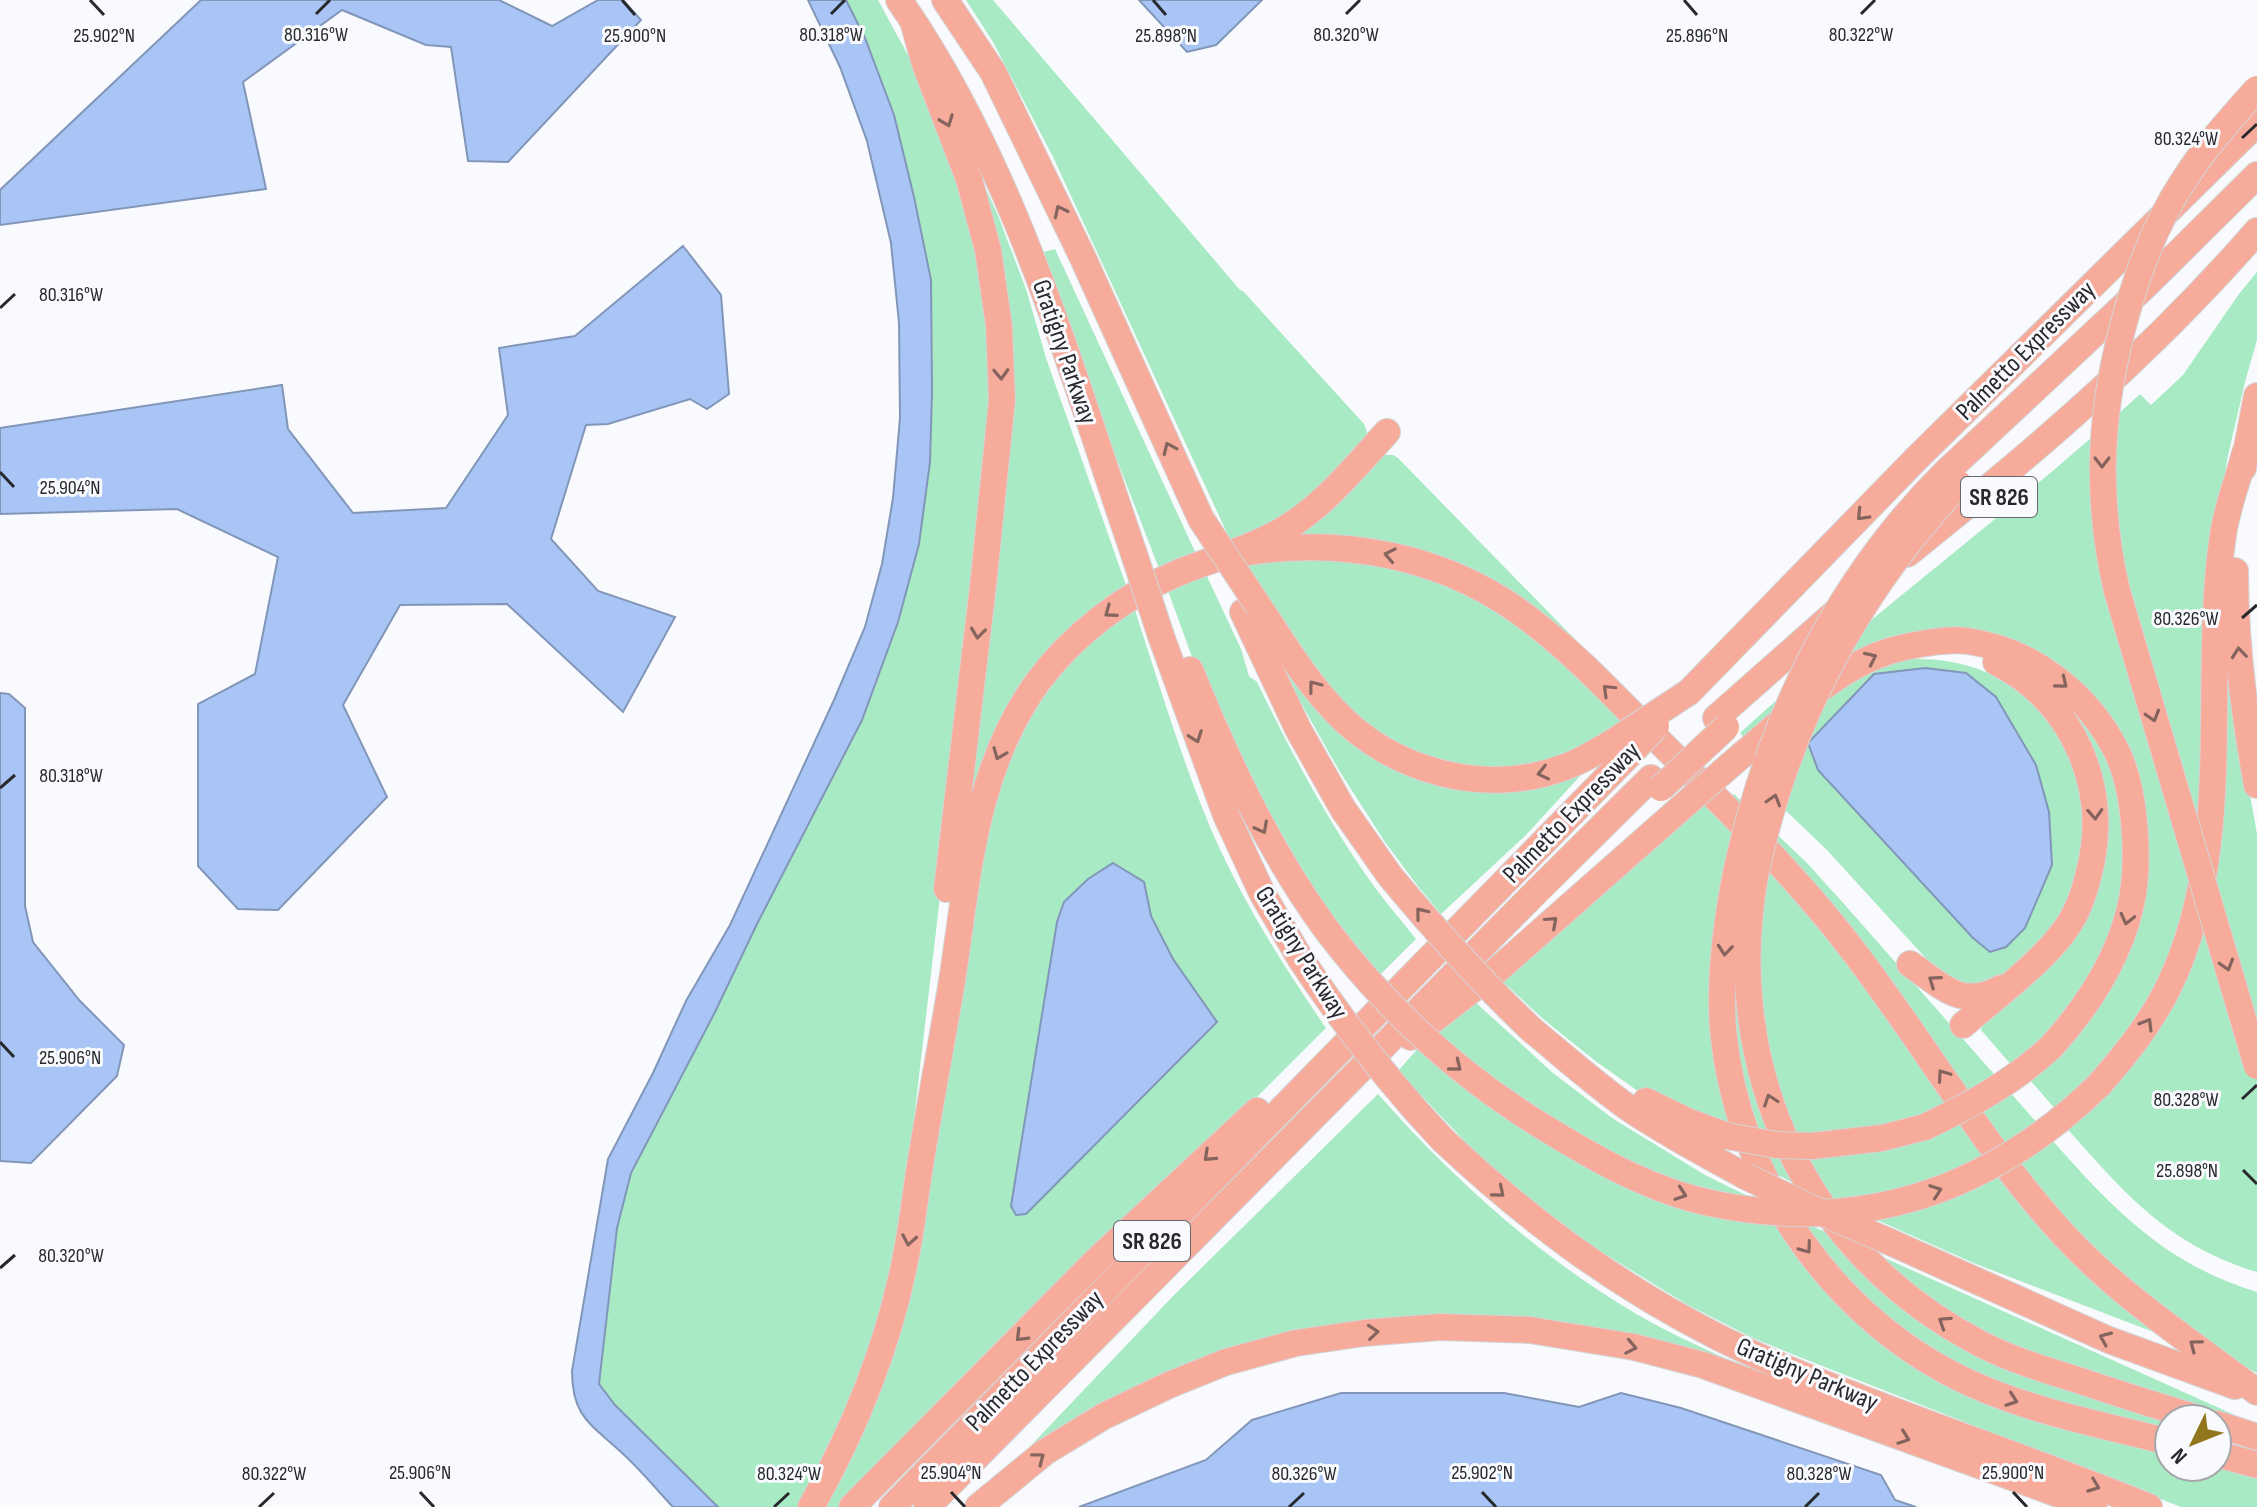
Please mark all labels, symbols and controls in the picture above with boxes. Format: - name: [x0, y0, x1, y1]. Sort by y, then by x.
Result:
- text: 80.316°W: [284, 23, 348, 47]
- text: 80.318°W: [799, 23, 863, 47]
- text: 80.320°W: [1313, 23, 1379, 47]
- text: 80.322°W: [1829, 23, 1893, 47]
- text: 25.902°N: [73, 24, 135, 48]
- text: 25.900°N: [604, 24, 666, 48]
- text: 25.898°N: [1135, 24, 1197, 48]
- text: 25.896°N: [1666, 24, 1728, 48]
- one-way arrow: [937, 113, 954, 127]
- text: 80.324°W: [2154, 127, 2218, 151]
- one-way arrow: [1054, 205, 1070, 220]
- street label: Palmetto Expressway: [1950, 275, 2102, 427]
- street label: Gratigny Parkway: [1025, 276, 1103, 428]
- text: 80.316°W: [39, 283, 103, 307]
- one-way arrow: [993, 368, 1010, 381]
- one-way arrow: [1163, 441, 1179, 456]
- one-way arrow: [2093, 456, 2111, 469]
- text: 25.904°N: [39, 476, 101, 500]
- road number: SR 826: [1961, 477, 2037, 517]
- one-way arrow: [1856, 506, 1871, 520]
- one-way arrow: [1384, 548, 1397, 565]
- one-way arrow: [1105, 602, 1119, 616]
- text: 80.326°W: [2153, 607, 2219, 631]
- one-way arrow: [970, 626, 987, 639]
- one-way arrow: [2230, 646, 2247, 659]
- one-way arrow: [1863, 652, 1878, 668]
- one-way arrow: [2053, 673, 2068, 687]
- one-way arrow: [1309, 680, 1324, 695]
- one-way arrow: [1603, 685, 1617, 699]
- one-way arrow: [2144, 709, 2160, 723]
- one-way arrow: [1186, 729, 1203, 743]
- street label: Palmetto Expressway: [1497, 736, 1647, 890]
- one-way arrow: [992, 746, 1009, 760]
- text: 80.318°W: [39, 764, 103, 788]
- one-way arrow: [1536, 764, 1550, 781]
- one-way arrow: [1765, 794, 1781, 808]
- one-way arrow: [2086, 808, 2103, 820]
- one-way arrow: [1252, 820, 1268, 834]
- street label: Gratigny Parkway: [1248, 881, 1354, 1025]
- one-way arrow: [1416, 907, 1430, 922]
- one-way arrow: [2119, 912, 2136, 926]
- one-way arrow: [1543, 917, 1558, 931]
- one-way arrow: [1716, 944, 1733, 957]
- one-way arrow: [2218, 958, 2234, 972]
- one-way arrow: [1929, 976, 1943, 991]
- one-way arrow: [2137, 1018, 2153, 1033]
- text: 25.906°N: [39, 1046, 101, 1070]
- one-way arrow: [1447, 1057, 1462, 1071]
- one-way arrow: [1938, 1069, 1953, 1084]
- text: 80.328°W: [2154, 1088, 2218, 1112]
- one-way arrow: [1763, 1094, 1779, 1108]
- one-way arrow: [1203, 1146, 1218, 1160]
- text: 25.898°N: [2156, 1159, 2218, 1183]
- one-way arrow: [1490, 1182, 1505, 1197]
- one-way arrow: [1929, 1184, 1943, 1200]
- one-way arrow: [1673, 1185, 1687, 1201]
- road number: SR 826: [1114, 1221, 1190, 1261]
- one-way arrow: [901, 1233, 918, 1247]
- one-way arrow: [1796, 1239, 1811, 1254]
- text: 80.320°W: [38, 1244, 104, 1268]
- street label: Palmetto Expressway: [960, 1284, 1110, 1438]
- one-way arrow: [1938, 1317, 1953, 1332]
- one-way arrow: [1367, 1324, 1380, 1341]
- one-way arrow: [1016, 1327, 1030, 1341]
- street label: Gratigny Parkway: [1732, 1331, 1882, 1419]
- one-way arrow: [2099, 1331, 2113, 1347]
- one-way arrow: [1624, 1338, 1637, 1355]
- one-way arrow: [2189, 1340, 2203, 1355]
- one-way arrow: [2004, 1390, 2018, 1406]
- north arrow: [2153, 1403, 2233, 1483]
- one-way arrow: [1896, 1428, 1910, 1444]
- text: N: [2166, 1442, 2193, 1469]
- one-way arrow: [1030, 1453, 1044, 1468]
- text: 25.906°N: [389, 1461, 451, 1485]
- text: 25.904°N: [920, 1461, 982, 1485]
- text: 25.902°N: [1451, 1461, 1513, 1485]
- text: 25.900°N: [1982, 1461, 2044, 1485]
- text: 80.322°W: [242, 1462, 306, 1486]
- text: 80.324°W: [757, 1462, 821, 1486]
- text: 80.326°W: [1271, 1462, 1337, 1486]
- text: 80.328°W: [1787, 1462, 1851, 1486]
- one-way arrow: [2086, 1476, 2100, 1493]

